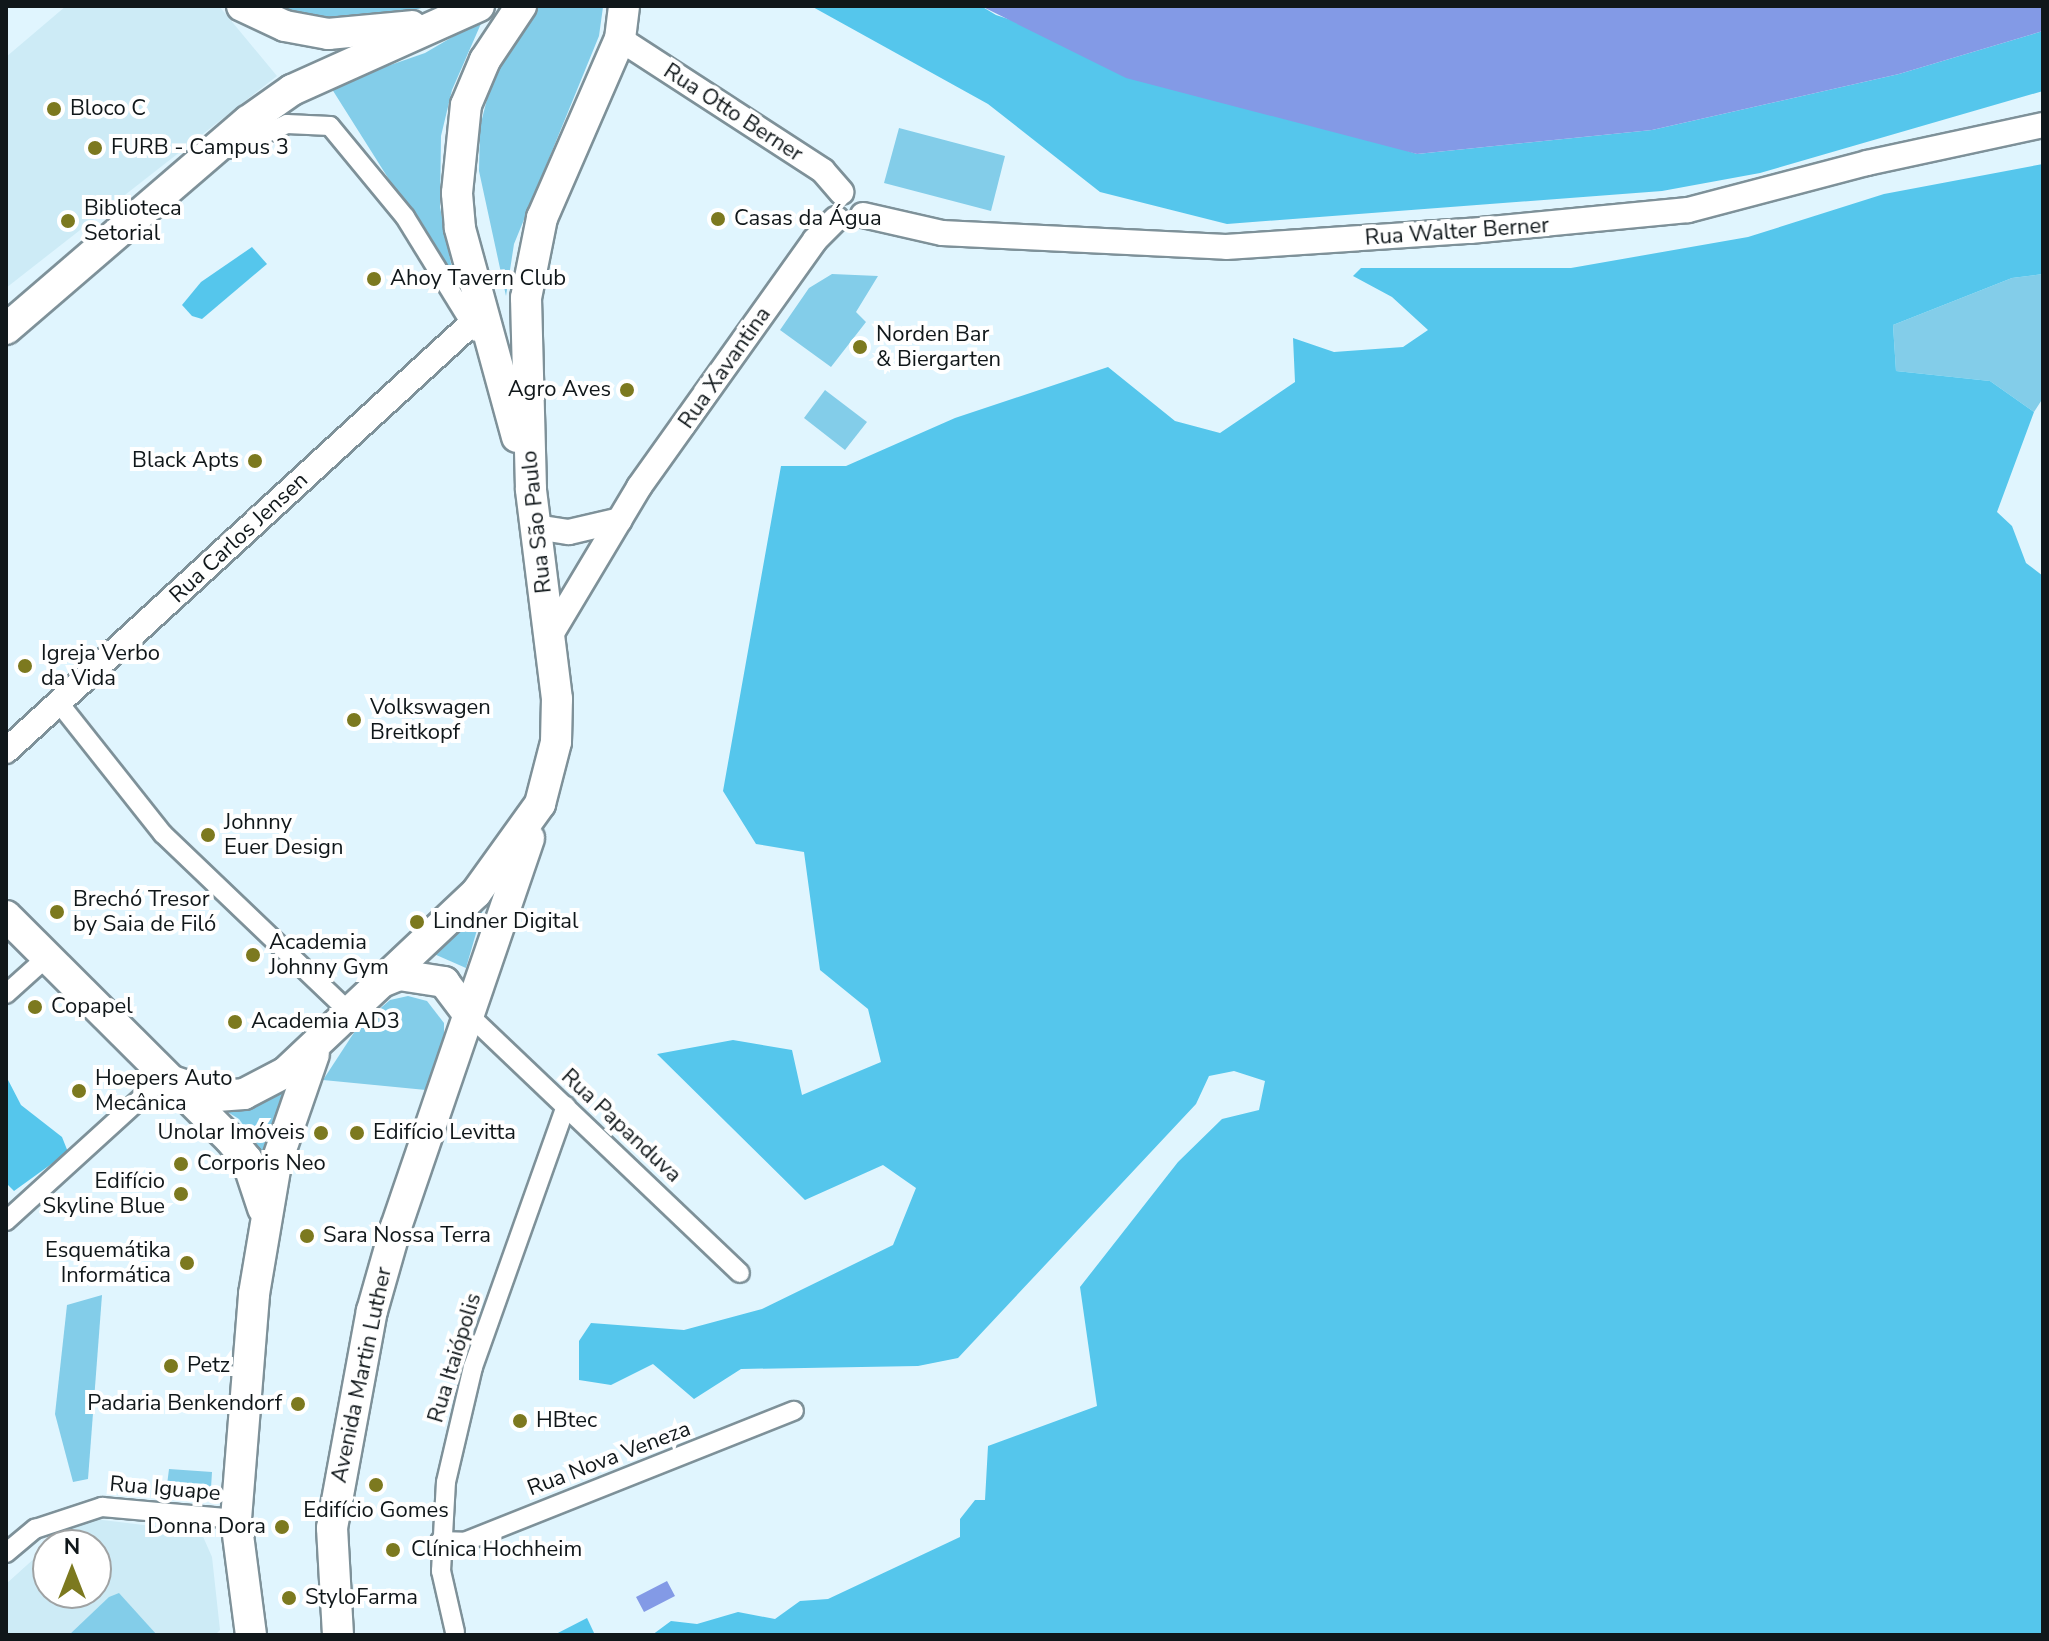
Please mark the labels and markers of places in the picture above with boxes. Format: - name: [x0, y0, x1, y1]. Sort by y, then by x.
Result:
- place label: Bloco C: [70, 96, 146, 122]
- marker: Bloco C: [45, 100, 63, 118]
- place label: FURB - Campus 3: [111, 135, 289, 161]
- marker: FURB - Campus 3: [86, 139, 104, 157]
- place label: Biblioteca Setorial: [84, 195, 182, 246]
- place label: Casas da Água: [734, 206, 882, 232]
- marker: Casas da Água: [709, 210, 727, 228]
- marker: Biblioteca Setorial: [59, 212, 77, 230]
- place label: Ahoy Tavern Club: [390, 266, 566, 292]
- marker: Ahoy Tavern Club: [365, 270, 383, 288]
- place label: Norden Bar & Biergarten: [876, 321, 1001, 372]
- marker: Norden Bar & Biergarten: [851, 338, 869, 356]
- place label: Agro Aves: [508, 377, 611, 403]
- marker: Agro Aves: [618, 381, 636, 399]
- place label: Black Apts: [132, 448, 239, 474]
- marker: Black Apts: [246, 452, 264, 470]
- place label: Igreja Verbo da Vida: [41, 640, 160, 692]
- marker: Igreja Verbo da Vida: [16, 657, 34, 675]
- place label: Volkswagen Breitkopf: [370, 694, 491, 746]
- marker: Volkswagen Breitkopf: [345, 711, 363, 729]
- place label: Johnny Euer Design: [224, 809, 344, 860]
- marker: Johnny Euer Design: [199, 826, 217, 844]
- place label: Brechó Tresor by Saia de Filó: [73, 886, 216, 938]
- marker: Brechó Tresor by Saia de Filó: [48, 903, 66, 921]
- place label: Lindner Digital: [433, 909, 578, 935]
- marker: Lindner Digital: [408, 913, 426, 931]
- place label: Academia Johnny Gym: [269, 929, 389, 980]
- marker: Academia Johnny Gym: [244, 946, 262, 964]
- place label: Copapel: [51, 994, 133, 1020]
- marker: Copapel: [26, 998, 44, 1016]
- place label: Academia AD3: [251, 1009, 400, 1035]
- marker: Academia AD3: [226, 1013, 244, 1031]
- place label: Hoepers Auto Mecânica: [95, 1065, 232, 1116]
- marker: Hoepers Auto Mecânica: [70, 1082, 88, 1100]
- place label: Unolar Imóveis: [157, 1120, 305, 1146]
- place label: Edifício Levitta: [373, 1120, 516, 1146]
- marker: Unolar Imóveis: [312, 1124, 330, 1142]
- marker: Edifício Levitta: [348, 1124, 366, 1142]
- place label: Corporis Neo: [197, 1151, 326, 1177]
- marker: Corporis Neo: [172, 1155, 190, 1173]
- place label: Edifício Skyline Blue: [43, 1168, 165, 1220]
- marker: Edifício Skyline Blue: [172, 1185, 190, 1203]
- place label: Sara Nossa Terra: [323, 1223, 491, 1249]
- marker: Sara Nossa Terra: [298, 1227, 316, 1245]
- place label: Esquemátika Informática: [45, 1237, 171, 1288]
- marker: Esquemátika Informática: [178, 1254, 196, 1272]
- place label: Petz: [187, 1353, 230, 1379]
- marker: Petz: [162, 1357, 180, 1375]
- place label: Padaria Benkendorf: [87, 1391, 282, 1417]
- marker: Padaria Benkendorf: [289, 1395, 307, 1413]
- place label: HBtec: [536, 1408, 597, 1434]
- marker: HBtec: [511, 1412, 529, 1430]
- marker: Edifício Gomes: [367, 1476, 385, 1494]
- place label: Edifício Gomes: [303, 1498, 449, 1524]
- place label: Donna Dora: [147, 1514, 266, 1540]
- marker: Donna Dora: [273, 1518, 291, 1536]
- place label: Clínica Hochheim: [411, 1537, 582, 1563]
- marker: Clínica Hochheim: [382, 1539, 404, 1561]
- place label: StyloFarma: [305, 1585, 418, 1611]
- marker: StyloFarma: [280, 1589, 298, 1607]

